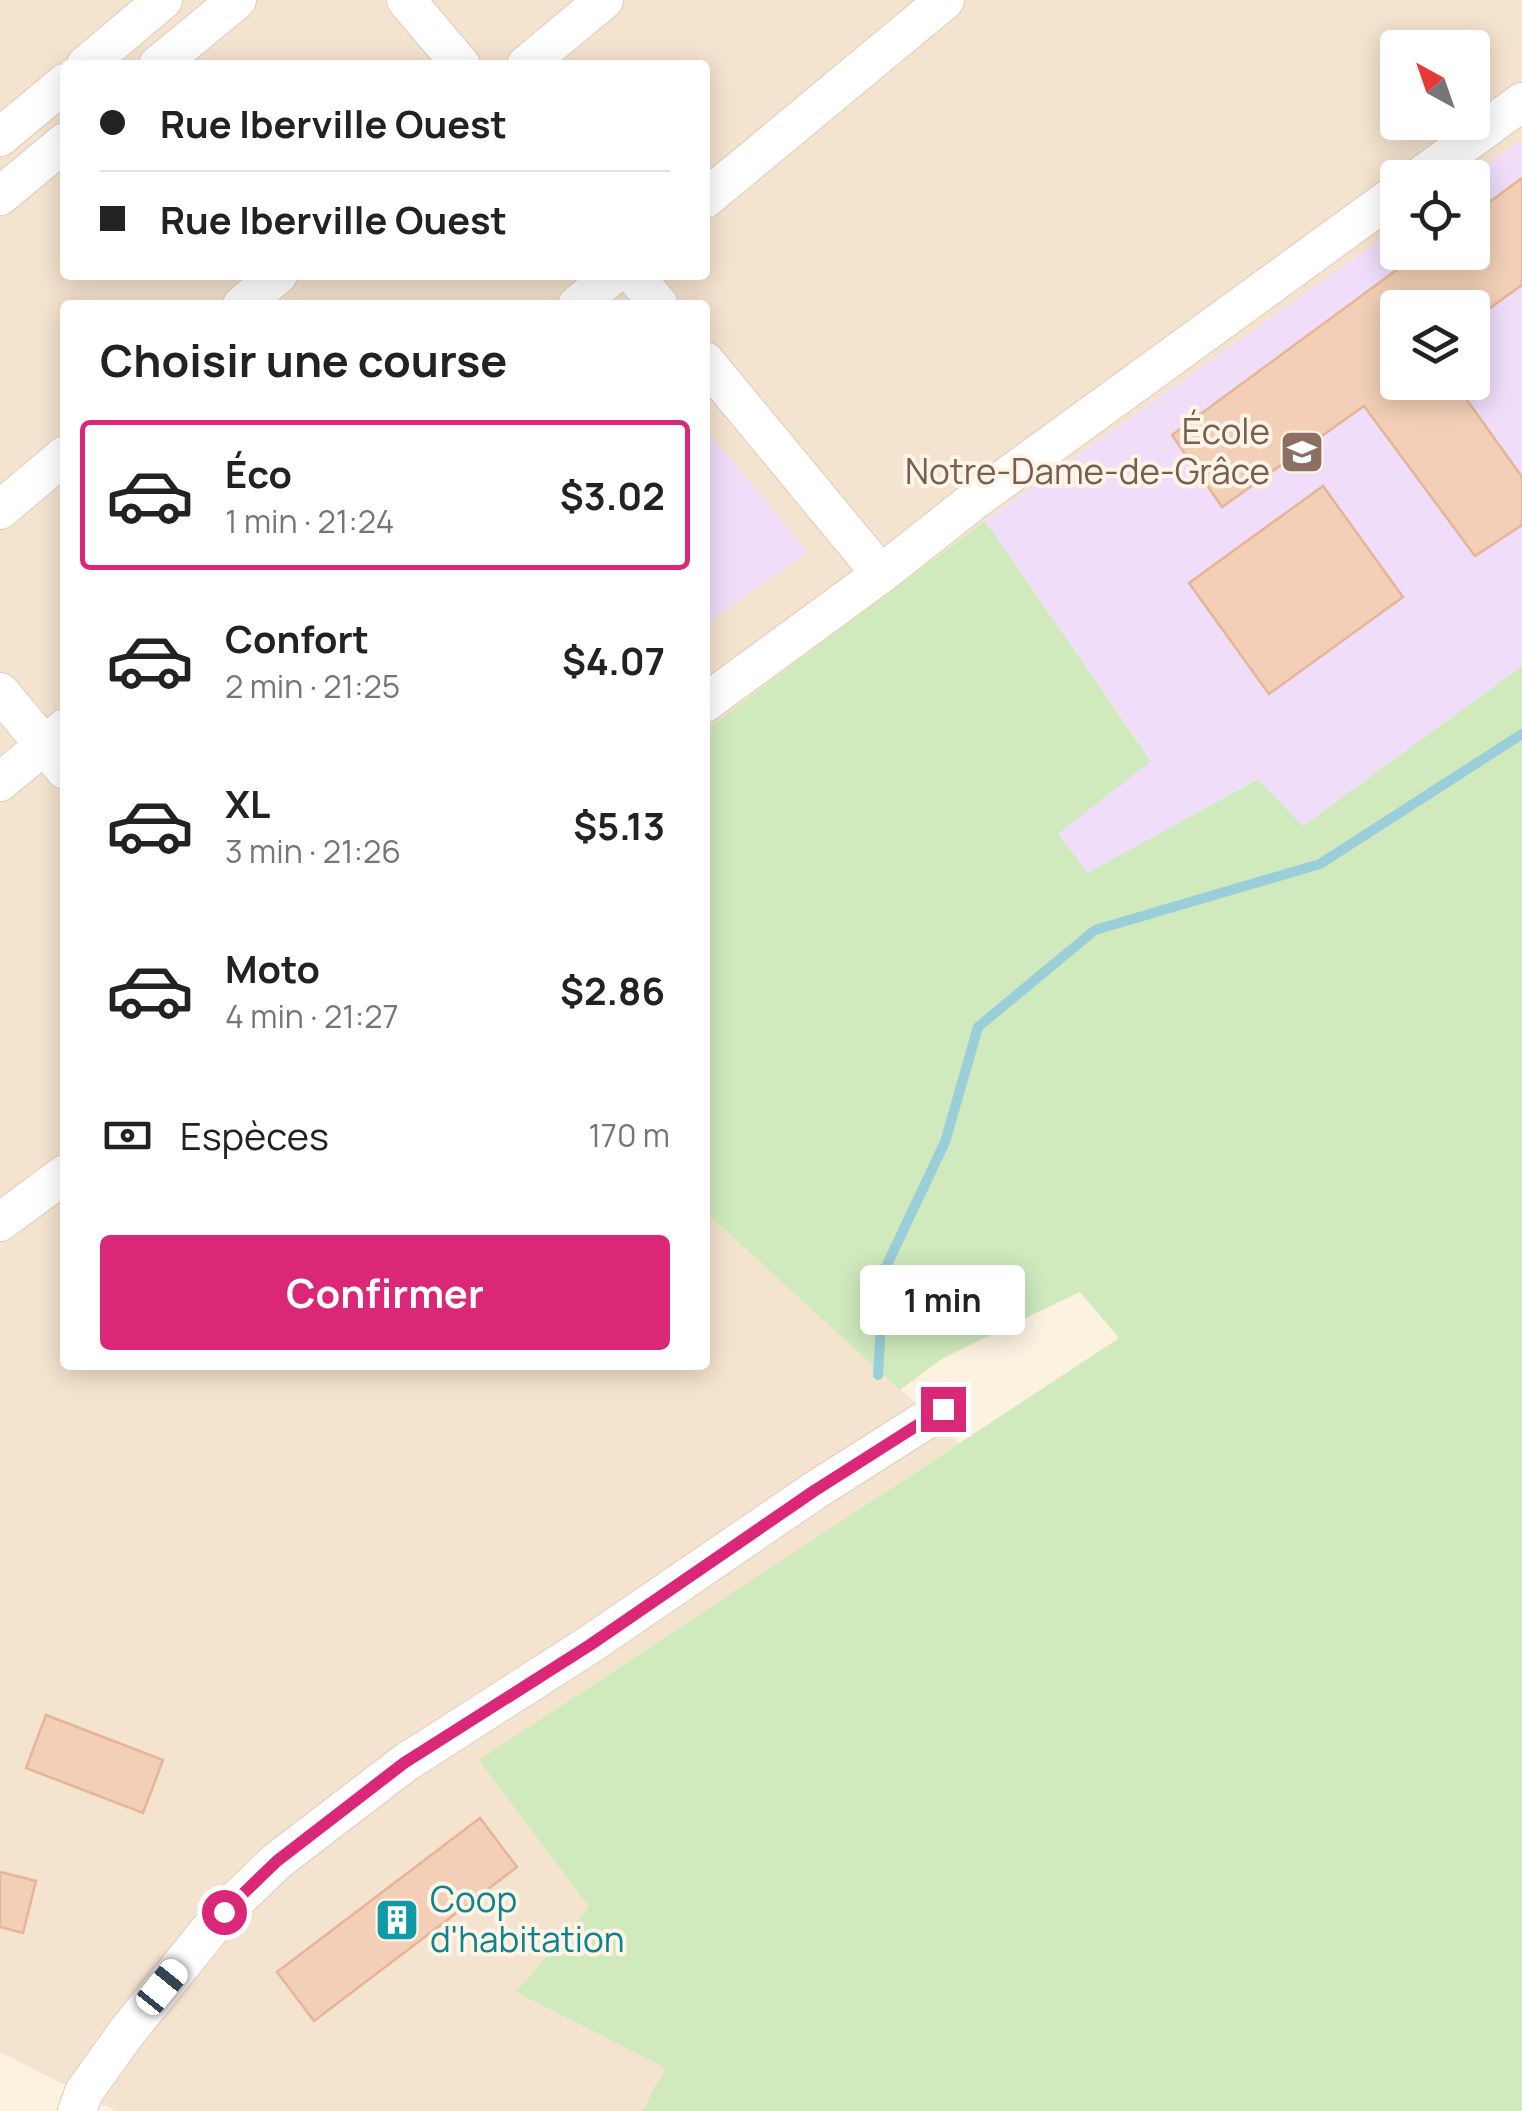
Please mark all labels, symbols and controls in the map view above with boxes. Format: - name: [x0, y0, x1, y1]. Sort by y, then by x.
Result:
- north arrow: [1380, 30, 1490, 140]
- map controls: [1380, 30, 1490, 400]
- text: Rue Iberville Ouest: [160, 97, 507, 149]
- button: locate: [1380, 160, 1490, 270]
- text: Rue Iberville Ouest: [160, 193, 507, 245]
- button: layers: [1380, 290, 1490, 400]
- text: Choisir une course: [100, 329, 507, 391]
- place label: École Notre-Dame-de-Grâce: [905, 407, 1270, 495]
- school or university icon: École Notre-Dame-de-Grâce: [1279, 429, 1325, 475]
- text: Éco: [225, 447, 292, 499]
- icon: car: [105, 450, 195, 540]
- text: $3.02: [560, 469, 665, 521]
- text: 1 min · 21:24: [225, 499, 394, 543]
- text: Confort: [225, 612, 369, 664]
- icon: car: [105, 615, 195, 705]
- text: $4.07: [562, 634, 665, 686]
- text: 2 min · 21:25: [225, 664, 400, 708]
- text: XL: [225, 777, 270, 829]
- icon: car: [105, 780, 195, 870]
- text: $5.13: [573, 799, 665, 851]
- text: 3 min · 21:26: [225, 829, 401, 873]
- text: Moto: [225, 942, 320, 994]
- icon: car: [105, 945, 195, 1035]
- text: $2.86: [560, 964, 665, 1016]
- text: 4 min · 21:27: [225, 994, 399, 1038]
- icon: cash: [100, 1108, 155, 1163]
- text: Espèces: [180, 1109, 329, 1161]
- text: 170 m: [588, 1113, 670, 1157]
- button: Confirmer: [100, 1235, 670, 1350]
- callout: 1 min: [860, 1264, 1026, 1334]
- text: 1 min: [903, 1278, 982, 1322]
- route end: [921, 1387, 966, 1432]
- place label: Coop d'habitation: [430, 1875, 624, 1963]
- route start: [202, 1890, 247, 1935]
- building icon: Coop d'habitation: [374, 1897, 420, 1943]
- car: [131, 1954, 193, 2020]

